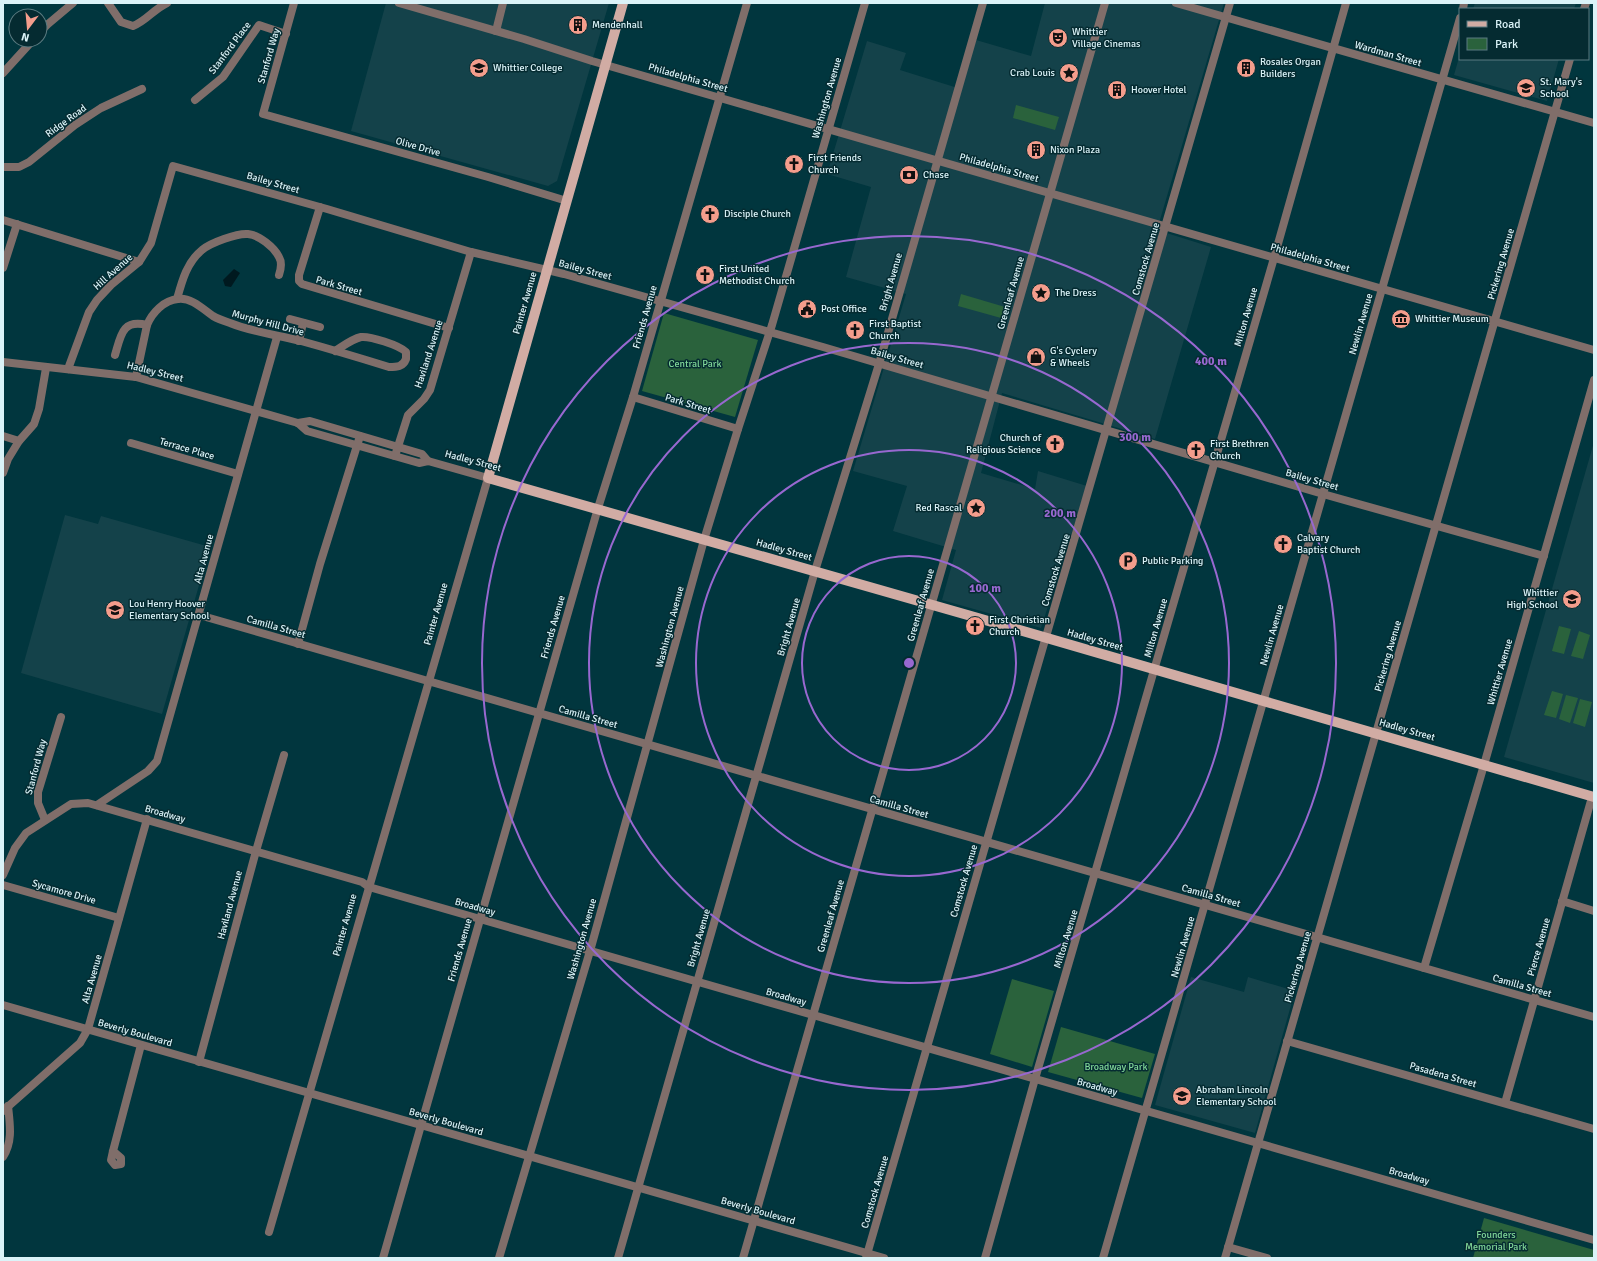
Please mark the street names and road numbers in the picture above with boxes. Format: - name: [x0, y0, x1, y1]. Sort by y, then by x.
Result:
- street label: Stanford Place: [206, 19, 254, 77]
- street label: Stanford Way: [255, 27, 283, 85]
- street label: Wardman Street: [1353, 39, 1423, 69]
- street label: Washington Avenue: [810, 56, 844, 140]
- street label: Philadelphia Street: [647, 61, 729, 95]
- street label: Ridge Road: [43, 102, 89, 140]
- street label: Olive Drive: [394, 135, 442, 159]
- street label: Philadelphia Street: [958, 151, 1040, 185]
- street label: Bailey Street: [245, 170, 301, 196]
- street label: Comstock Avenue: [1130, 221, 1162, 297]
- street label: Pickering Avenue: [1485, 227, 1517, 301]
- street label: Philadelphia Street: [1269, 241, 1351, 275]
- street label: Hill Avenue: [91, 251, 135, 293]
- street label: Bright Avenue: [877, 251, 905, 313]
- street label: Greenleaf Avenue: [995, 255, 1027, 331]
- street label: Bailey Street: [557, 257, 613, 283]
- street label: Painter Avenue: [510, 270, 540, 336]
- street label: Park Street: [315, 274, 364, 298]
- street label: Friends Avenue: [630, 284, 660, 350]
- street label: Milton Avenue: [1232, 286, 1260, 348]
- street label: Newlin Avenue: [1346, 292, 1376, 356]
- street label: Murphy Hill Drive: [230, 308, 306, 338]
- street label: Haviland Avenue: [412, 318, 446, 390]
- street label: Bailey Street: [869, 345, 925, 371]
- street label: Hadley Street: [126, 359, 185, 385]
- street label: Park Street: [664, 391, 713, 417]
- street label: Terrace Place: [158, 435, 216, 463]
- street label: Hadley Street: [444, 448, 503, 474]
- street label: Bailey Street: [1284, 467, 1340, 493]
- street label: Comstock Avenue: [1039, 532, 1073, 608]
- street label: Alta Avenue: [192, 533, 216, 585]
- street label: Hadley Street: [755, 536, 814, 564]
- street label: Greenleaf Avenue: [905, 567, 937, 643]
- street label: Painter Avenue: [421, 581, 451, 647]
- street label: Washington Avenue: [653, 585, 687, 669]
- street label: Friends Avenue: [538, 594, 568, 660]
- street label: Bright Avenue: [775, 596, 803, 658]
- street label: Milton Avenue: [1142, 597, 1170, 659]
- street label: Newlin Avenue: [1257, 603, 1287, 667]
- street label: Camilla Street: [245, 613, 307, 641]
- street label: Pickering Avenue: [1372, 619, 1404, 693]
- street label: Hadley Street: [1066, 626, 1125, 654]
- street label: Whittier Avenue: [1485, 637, 1515, 707]
- street label: Camilla Street: [557, 703, 619, 731]
- street label: Hadley Street: [1378, 716, 1437, 744]
- street label: Stanford Way: [23, 738, 49, 796]
- street label: Camilla Street: [868, 793, 930, 821]
- street label: Broadway: [143, 802, 187, 826]
- street label: Comstock Avenue: [948, 843, 980, 919]
- street label: Haviland Avenue: [215, 869, 245, 941]
- street label: Sycamore Drive: [31, 877, 97, 907]
- street label: Greenleaf Avenue: [815, 878, 847, 954]
- street label: Camilla Street: [1180, 882, 1242, 910]
- street label: Painter Avenue: [330, 892, 360, 958]
- street label: Broadway: [453, 895, 497, 919]
- street label: Washington Avenue: [565, 897, 599, 981]
- street label: Bright Avenue: [685, 907, 713, 969]
- street label: Milton Avenue: [1051, 908, 1081, 970]
- street label: Newlin Avenue: [1168, 915, 1198, 979]
- street label: Pierce Avenue: [1525, 916, 1553, 978]
- street label: Friends Avenue: [445, 917, 475, 983]
- street label: Pickering Avenue: [1282, 930, 1314, 1004]
- street label: Alta Avenue: [79, 953, 105, 1005]
- street label: Camilla Street: [1491, 972, 1553, 1000]
- street label: Broadway: [764, 985, 808, 1009]
- street label: Beverly Boulevard: [96, 1017, 174, 1049]
- street label: Pasadena Street: [1408, 1060, 1478, 1090]
- street label: Broadway: [1075, 1075, 1119, 1099]
- street label: Beverly Boulevard: [407, 1106, 485, 1138]
- street label: Comstock Avenue: [859, 1154, 891, 1230]
- street label: Broadway: [1387, 1164, 1431, 1188]
- street label: Beverly Boulevard: [719, 1195, 797, 1227]

